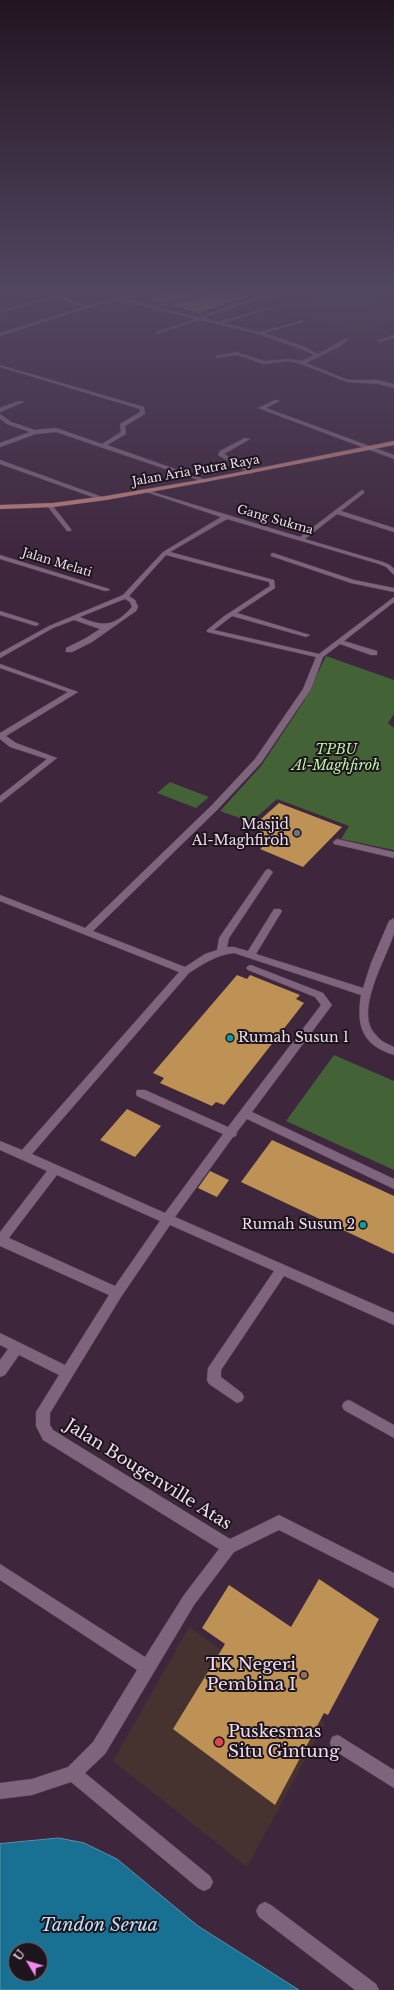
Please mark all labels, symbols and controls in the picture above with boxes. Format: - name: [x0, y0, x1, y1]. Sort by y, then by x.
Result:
- street label: Jalan Aria Putra Raya: [131, 453, 261, 489]
- street label: Gang Sukma: [235, 502, 315, 538]
- street label: Jalan Melati: [20, 546, 94, 580]
- park label: TPBU Al-Maghfiroh: [292, 742, 380, 774]
- place label: Masjid Al-Maghfiroh: [192, 817, 289, 850]
- marker: Masjid Al-Maghfiroh: [292, 828, 302, 838]
- place label: Rumah Susun 1: [238, 1030, 349, 1046]
- marker: Rumah Susun 1: [225, 1033, 235, 1043]
- place label: Rumah Susun 2: [242, 1217, 355, 1233]
- marker: Rumah Susun 2: [358, 1220, 368, 1230]
- street label: Jalan Bougenville Atas: [61, 1415, 235, 1535]
- place label: TK Negeri Pembina I: [206, 1655, 296, 1695]
- marker: TK Negeri Pembina I: [299, 1670, 309, 1680]
- place label: Puskesmas Situ Gintung: [228, 1722, 339, 1762]
- marker: Puskesmas Situ Gintung: [213, 1736, 225, 1748]
- water label: Tandon Serua: [40, 1915, 158, 1937]
- north arrow: [8, 1942, 48, 1982]
- text: U: [11, 1947, 28, 1963]

